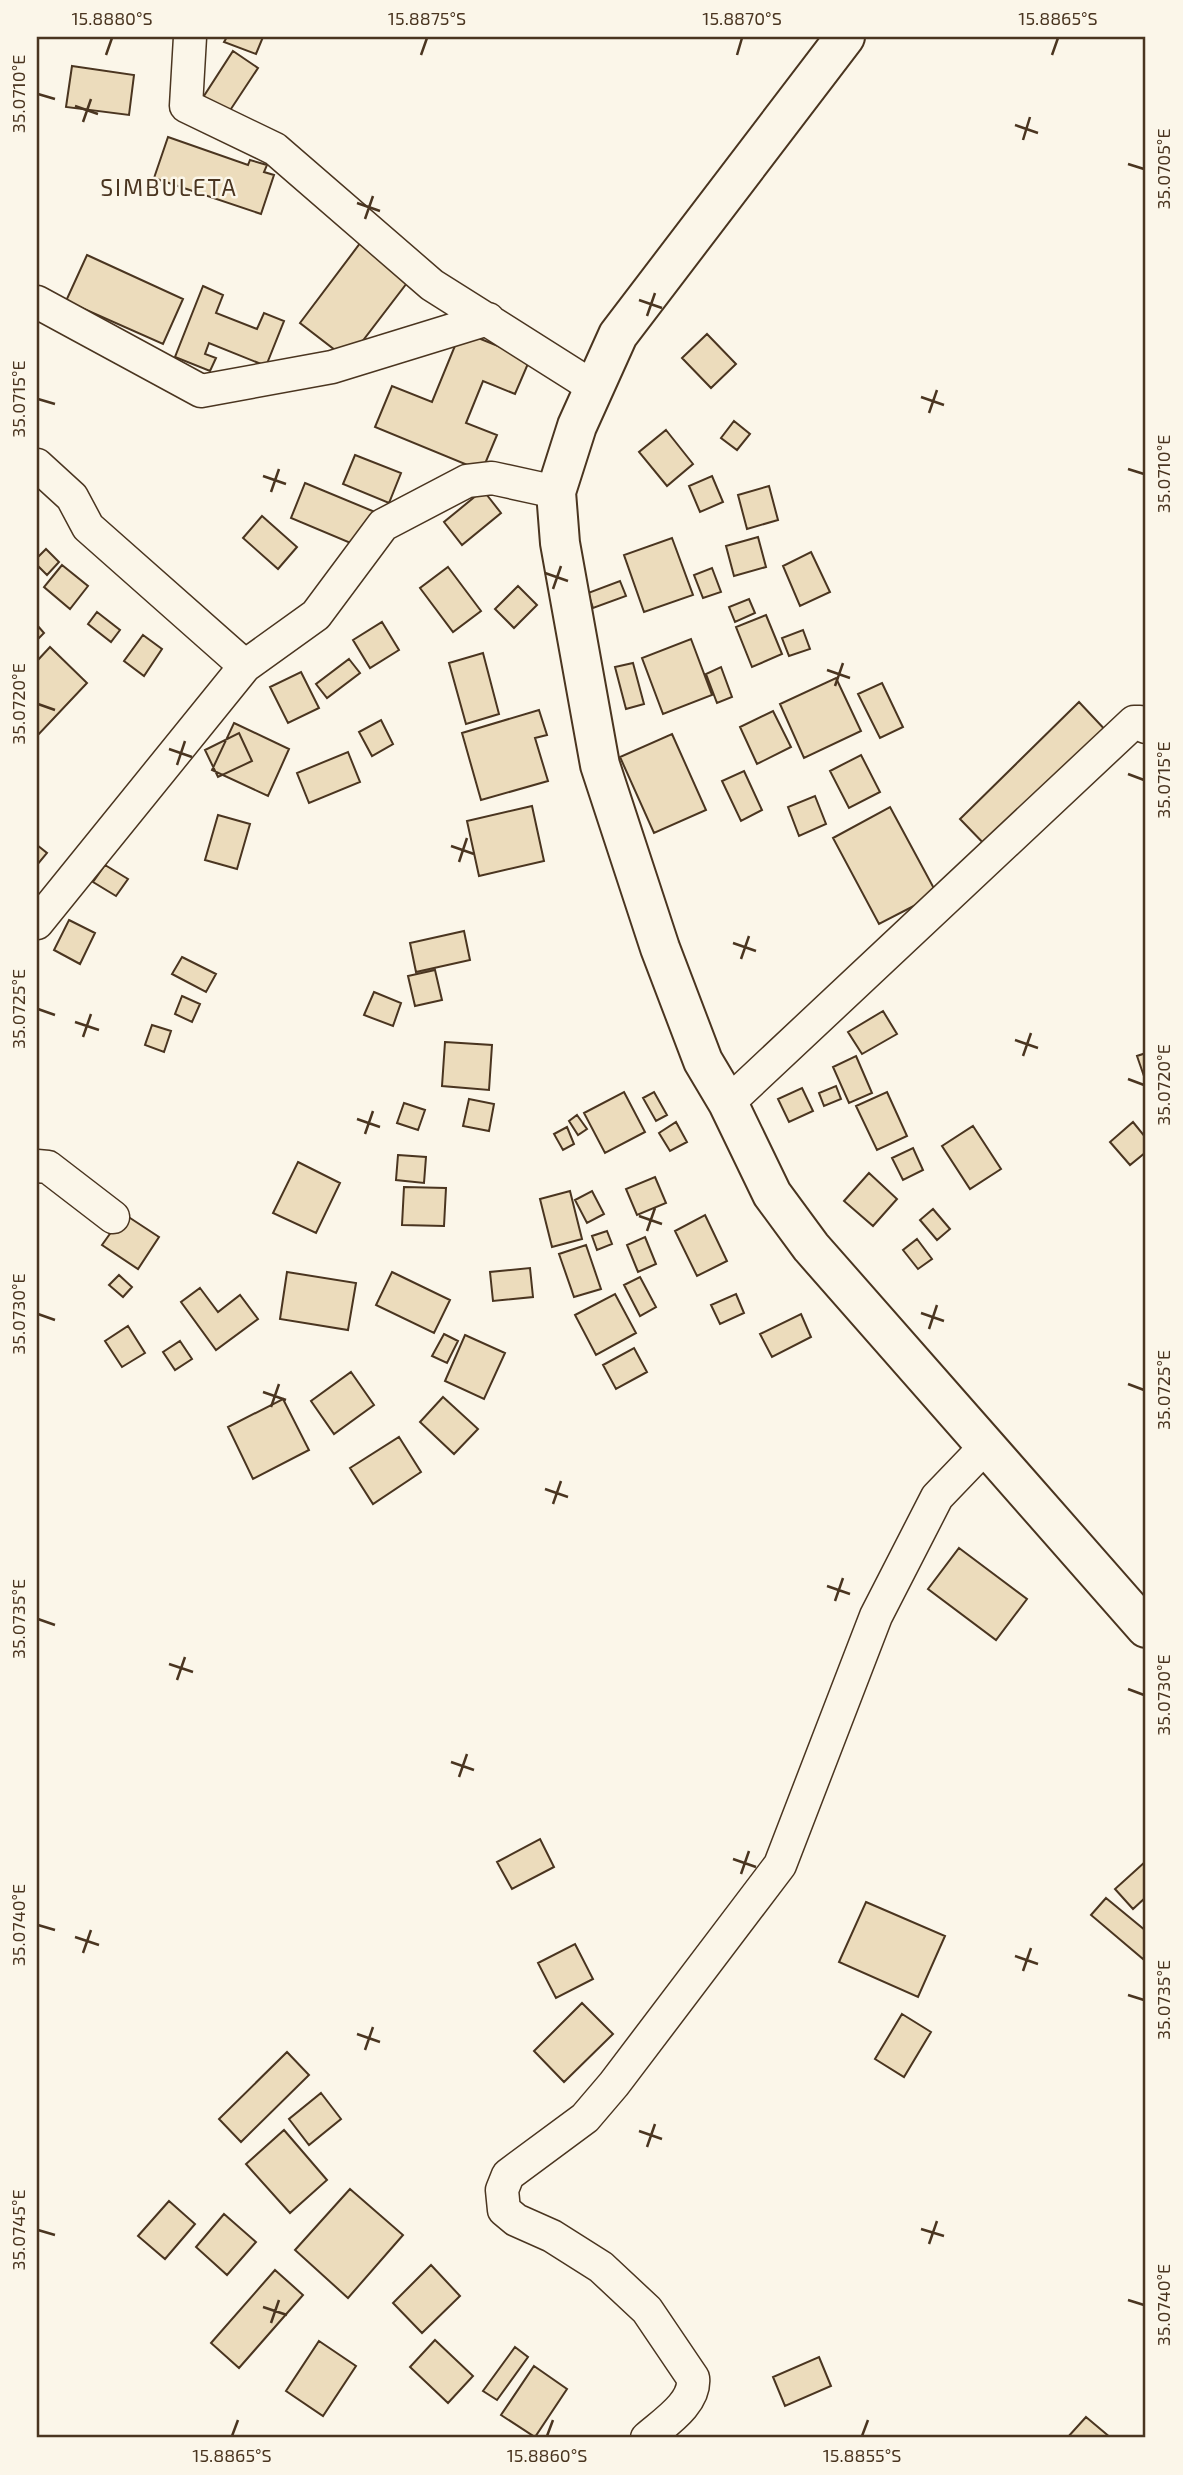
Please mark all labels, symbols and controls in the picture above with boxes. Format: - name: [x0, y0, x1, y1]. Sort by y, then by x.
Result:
- text: 15.8880°S: [71, 7, 153, 29]
- text: 15.8875°S: [388, 7, 466, 29]
- text: 15.8870°S: [702, 7, 782, 29]
- text: 15.8865°S: [1018, 7, 1098, 29]
- text: 35.0710°E: [7, 55, 29, 133]
- text: 35.0705°E: [1152, 129, 1174, 209]
- district label: SIMBULETA: [100, 173, 238, 201]
- text: 35.0715°E: [7, 360, 29, 438]
- text: 35.0710°E: [1152, 435, 1174, 513]
- text: 35.0720°E: [7, 663, 29, 745]
- text: 35.0715°E: [1152, 741, 1174, 819]
- text: 35.0725°E: [7, 969, 29, 1049]
- text: 35.0720°E: [1152, 1044, 1174, 1126]
- text: 35.0730°E: [7, 1273, 29, 1355]
- text: 35.0725°E: [1152, 1350, 1174, 1430]
- text: 35.0735°E: [7, 1579, 29, 1659]
- text: 35.0730°E: [1152, 1654, 1174, 1736]
- text: 35.0740°E: [7, 1884, 29, 1966]
- text: 35.0735°E: [1152, 1960, 1174, 2040]
- text: 35.0745°E: [7, 2189, 29, 2271]
- text: 35.0740°E: [1152, 2264, 1174, 2346]
- text: 15.8865°S: [192, 2444, 272, 2466]
- text: 15.8860°S: [507, 2444, 587, 2466]
- text: 15.8855°S: [823, 2444, 901, 2466]

